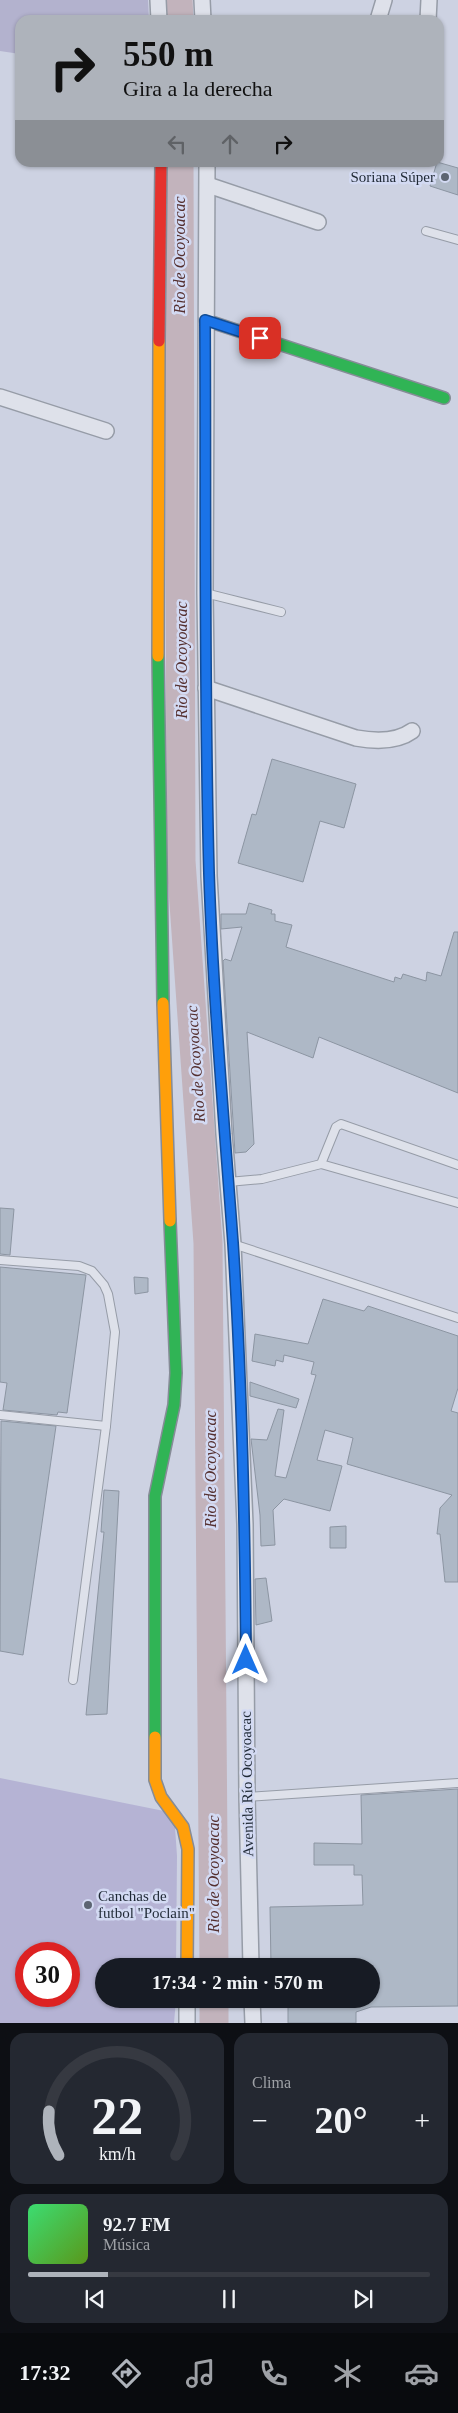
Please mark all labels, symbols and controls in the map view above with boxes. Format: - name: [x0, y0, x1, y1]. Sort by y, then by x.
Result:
- icon: right: [40, 35, 105, 100]
- text: 550 m: [123, 35, 213, 74]
- text: Gira a la derecha: [123, 76, 273, 101]
- icon: left: [163, 130, 191, 158]
- icon: ahead: [216, 130, 244, 158]
- icon: right: [269, 130, 297, 158]
- place label: Soriana Súper: [350, 169, 435, 185]
- marker: Soriana Súper: [439, 171, 451, 183]
- water label: Rio de Ocoyoacac: [171, 196, 189, 315]
- pin: [239, 317, 281, 359]
- icon: arrive: [246, 324, 274, 352]
- water label: Rio de Ocoyoacac: [173, 601, 191, 720]
- water label: Rio de Ocoyoacac: [183, 1005, 209, 1124]
- water label: Rio de Ocoyoacac: [202, 1410, 220, 1529]
- position arrow: [219, 1633, 271, 1685]
- street label: Avenida Río Ocoyoacac: [238, 1711, 256, 1857]
- water label: Rio de Ocoyoacac: [205, 1815, 223, 1934]
- place label: Canchas de futbol "Poclain": [98, 1888, 195, 1921]
- marker: Canchas de futbol "Poclain": [82, 1899, 94, 1911]
- speed limit sign: 30: [15, 1942, 80, 2007]
- text: 17:34 · 2 min · 570 m: [152, 1972, 323, 1993]
- text: Clima: [252, 2074, 291, 2091]
- text: 22: [91, 2088, 143, 2145]
- text: 20°: [314, 2099, 368, 2141]
- text: −: [252, 2105, 268, 2136]
- text: +: [414, 2105, 430, 2136]
- text: km/h: [99, 2144, 135, 2164]
- text: 92.7 FM: [103, 2214, 171, 2235]
- text: Música: [103, 2236, 150, 2253]
- icon: previous: [81, 2285, 109, 2313]
- icon: pause: [215, 2285, 243, 2313]
- icon: next: [349, 2285, 377, 2313]
- icon: directions: [109, 2356, 144, 2391]
- icon: music: [183, 2356, 218, 2391]
- icon: phone: [256, 2356, 291, 2391]
- icon: climate: [330, 2356, 365, 2391]
- icon: car: [404, 2356, 439, 2391]
- text: 17:32: [19, 2360, 71, 2385]

